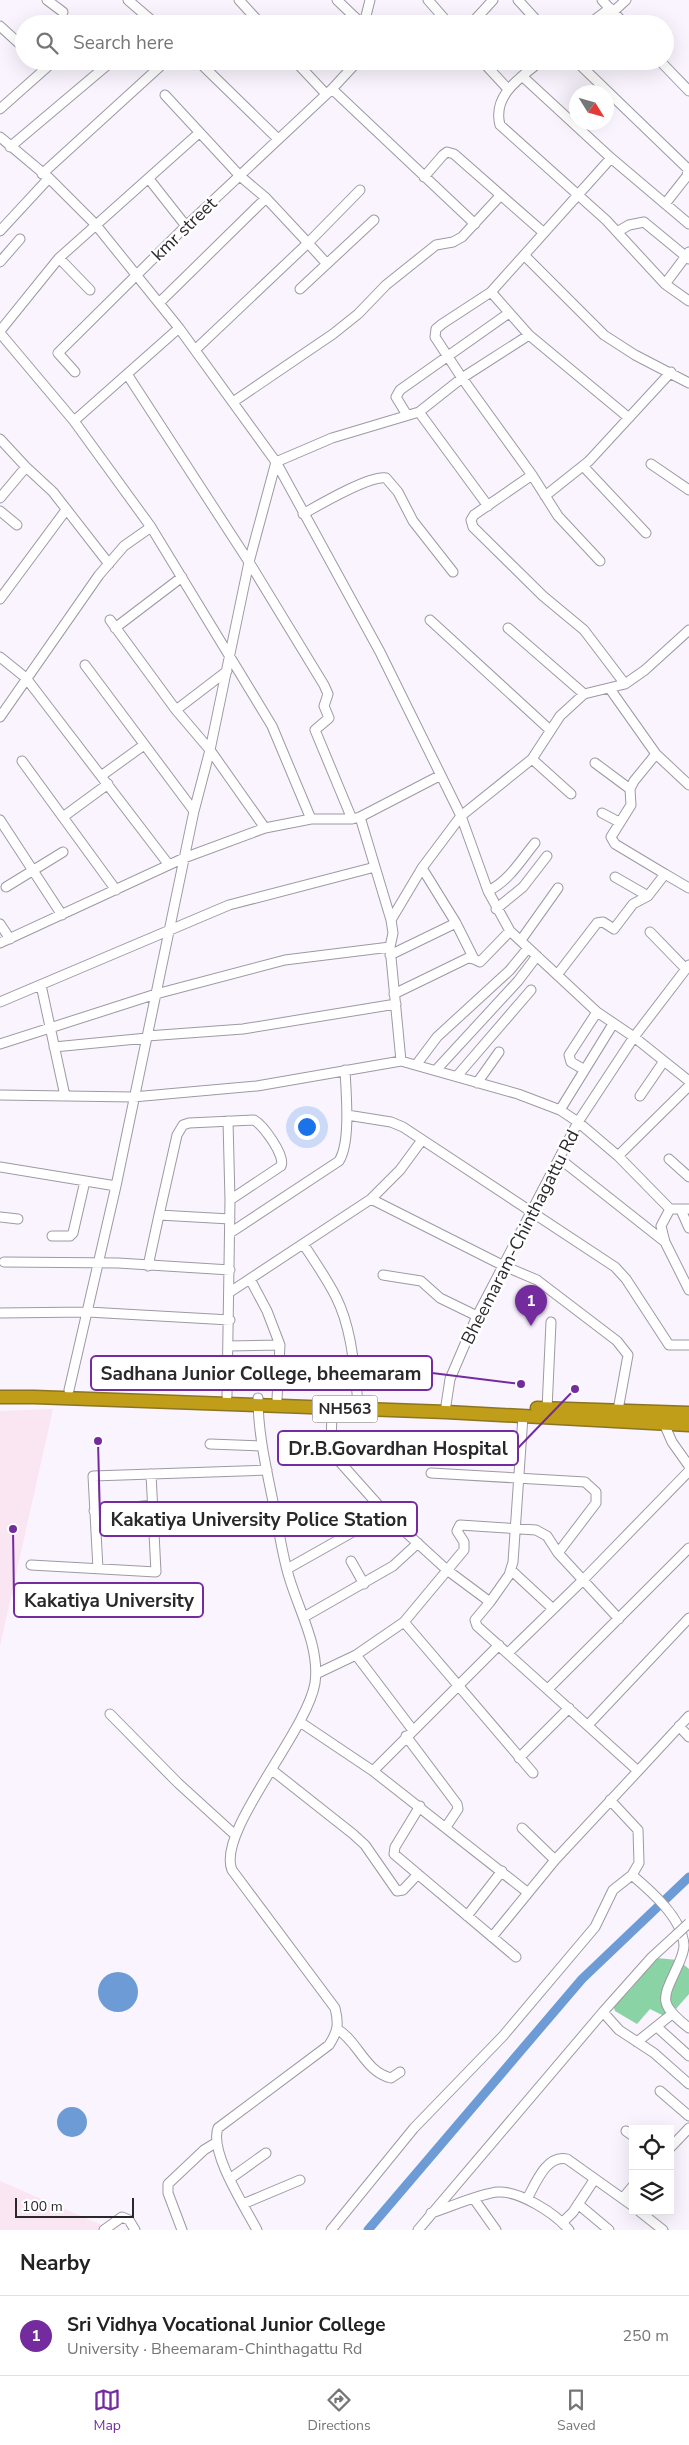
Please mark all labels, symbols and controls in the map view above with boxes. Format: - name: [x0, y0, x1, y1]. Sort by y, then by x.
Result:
- search box: [15, 15, 674, 70]
- icon: search: [33, 29, 61, 57]
- text: Search here: [73, 30, 174, 56]
- north arrow: [569, 85, 614, 130]
- street label: kmr street: [146, 191, 222, 266]
- your location: [294, 1114, 320, 1140]
- street label: Bheemaram-Chinthagattu Rd: [455, 1126, 585, 1348]
- pin: 1: [515, 1285, 547, 1326]
- callout: Sadhana Junior College, bheemaram: [91, 1356, 432, 1390]
- text: Sadhana Junior College, bheemaram: [101, 1361, 421, 1387]
- road number: NH563: [312, 1396, 378, 1422]
- callout: Dr.B.Govardhan Hospital: [278, 1431, 518, 1465]
- text: Dr.B.Govardhan Hospital: [288, 1436, 508, 1462]
- callout: Kakatiya University Police Station: [100, 1502, 417, 1536]
- text: Kakatiya University Police Station: [111, 1507, 407, 1533]
- callout: Kakatiya University: [14, 1583, 203, 1617]
- text: Kakatiya University: [24, 1588, 195, 1614]
- map controls: [629, 2125, 674, 2215]
- button: locate: [629, 2125, 674, 2170]
- button: layers: [629, 2170, 674, 2215]
- scale bar: [15, 2195, 134, 2218]
- text: 100 m: [22, 2197, 63, 2216]
- text: Nearby: [20, 2249, 90, 2277]
- text: Sri Vidhya Vocational Junior College: [67, 2312, 385, 2338]
- text: 1: [31, 2325, 41, 2347]
- text: 250 m: [622, 2325, 669, 2347]
- text: University · Bheemaram-Chinthagattu Rd: [67, 2338, 362, 2360]
- tab: Map: [93, 2386, 121, 2435]
- tab: Directions: [308, 2386, 371, 2435]
- tab: Saved: [557, 2386, 596, 2435]

